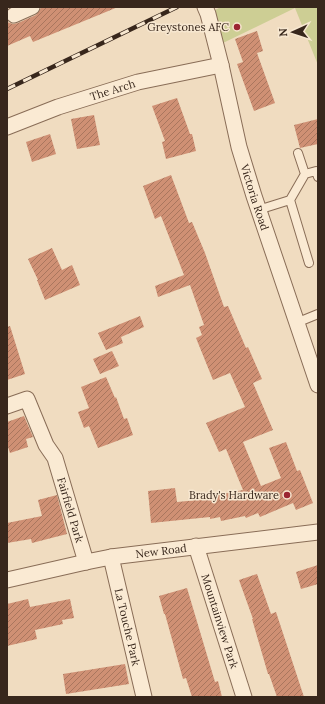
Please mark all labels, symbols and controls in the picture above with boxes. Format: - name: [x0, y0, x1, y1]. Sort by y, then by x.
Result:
- north arrow: [273, 12, 313, 52]
- place label: Greystones AFC: [147, 20, 229, 34]
- marker: Greystones AFC: [232, 22, 242, 32]
- text: N: [276, 27, 290, 37]
- street label: The Arch: [88, 76, 137, 104]
- street label: Victoria Road: [237, 162, 272, 233]
- street label: Fairfield Park: [54, 476, 87, 544]
- place label: Brady's Hardware: [189, 488, 279, 502]
- marker: Brady's Hardware: [282, 490, 292, 500]
- street label: New Road: [135, 541, 188, 561]
- street label: Mountainview Park: [198, 572, 242, 670]
- street label: La Touche Park: [112, 587, 143, 667]

